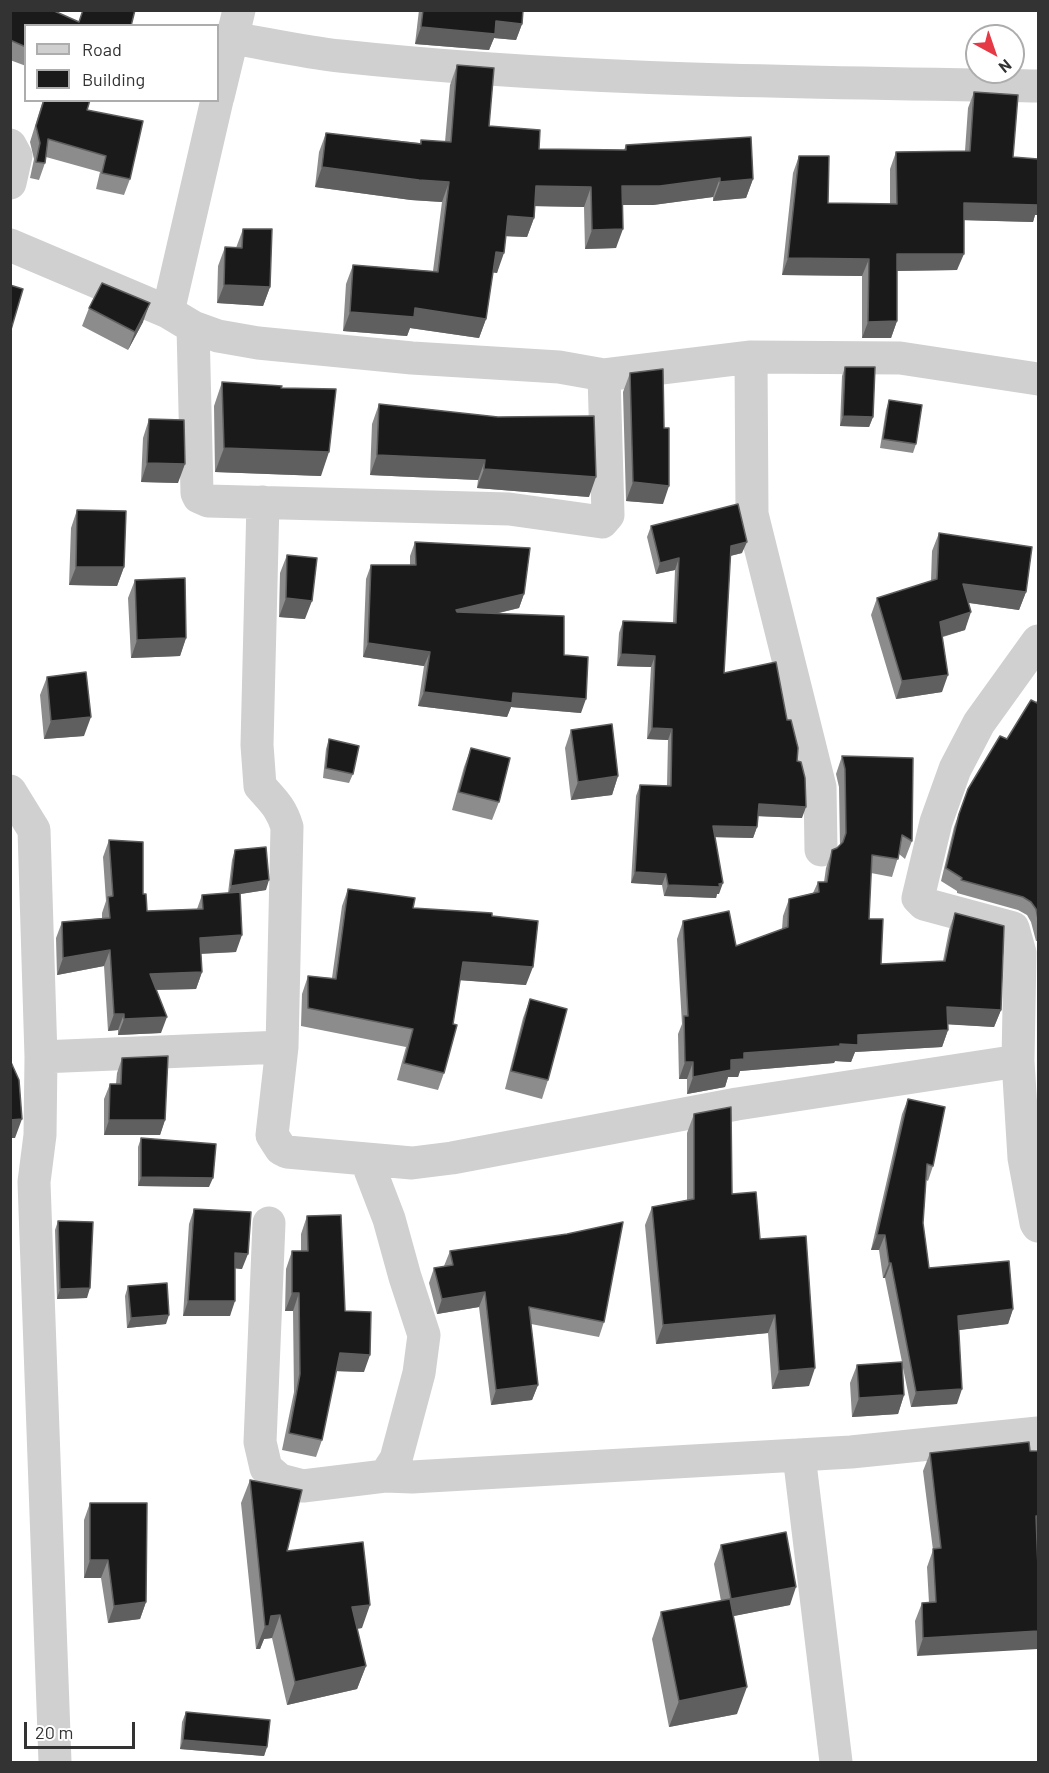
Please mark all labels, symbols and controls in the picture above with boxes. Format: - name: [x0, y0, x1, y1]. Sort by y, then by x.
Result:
- legend: [24, 24, 219, 102]
- north arrow: [965, 24, 1025, 84]
- text: Road: [82, 38, 122, 60]
- text: N: [995, 56, 1016, 77]
- text: Building: [82, 68, 145, 90]
- scale bar: [27, 1710, 138, 1748]
- text: 20 m: [35, 1721, 73, 1743]

